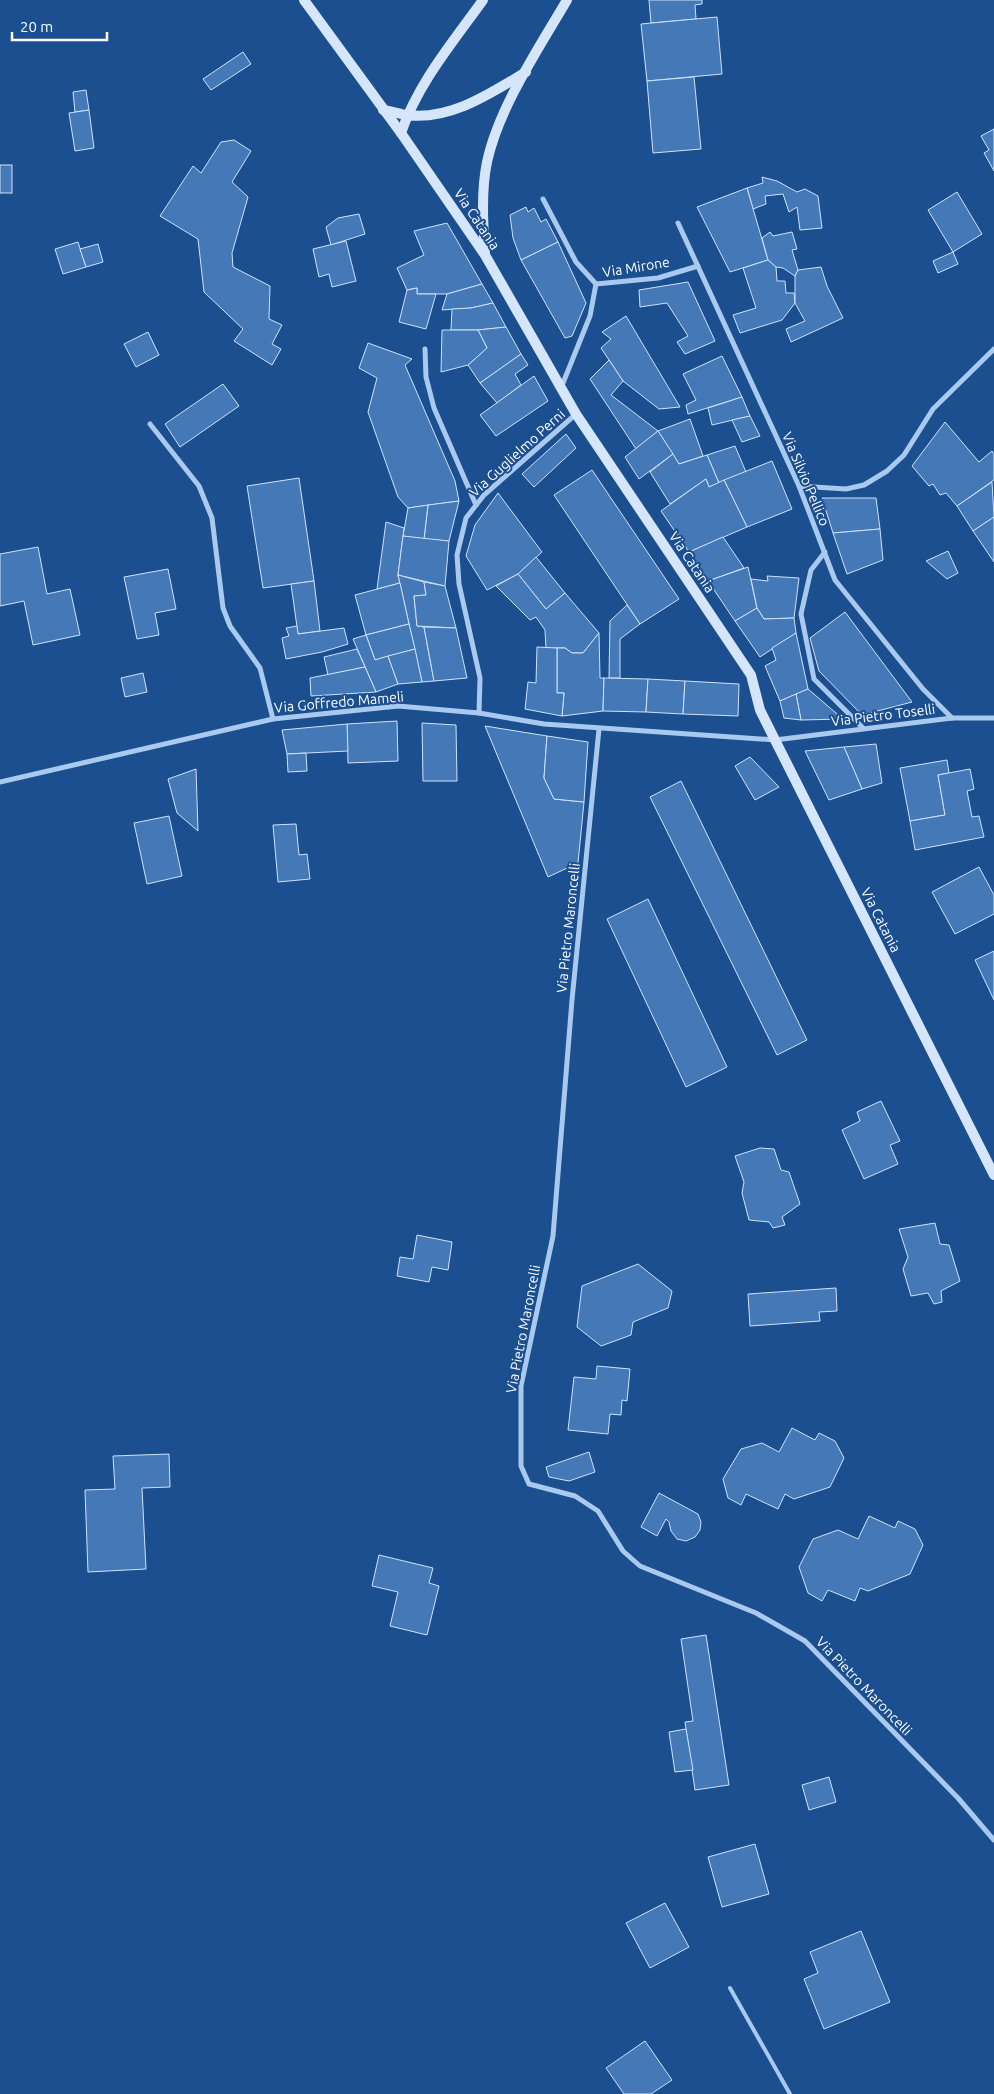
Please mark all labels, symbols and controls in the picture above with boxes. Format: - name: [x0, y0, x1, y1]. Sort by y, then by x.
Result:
- scale bar: [12, 10, 108, 42]
- text: 20 m: [20, 18, 53, 35]
- street label: Via Catania: [451, 185, 503, 253]
- street label: Via Mirone: [601, 254, 671, 280]
- street label: Via Guglielmo Perni: [466, 406, 568, 500]
- street label: Via Silvio Pellico: [779, 430, 833, 528]
- street label: Via Catania: [666, 528, 718, 596]
- street label: Via Goffredo Mameli: [273, 688, 405, 716]
- street label: Via Pietro Toselli: [830, 701, 936, 729]
- street label: Via Pietro Maroncelli: [553, 862, 583, 994]
- street label: Via Catania: [858, 885, 904, 955]
- street label: Via Pietro Maroncelli: [503, 1263, 543, 1395]
- street label: Via Pietro Maroncelli: [813, 1633, 915, 1739]

